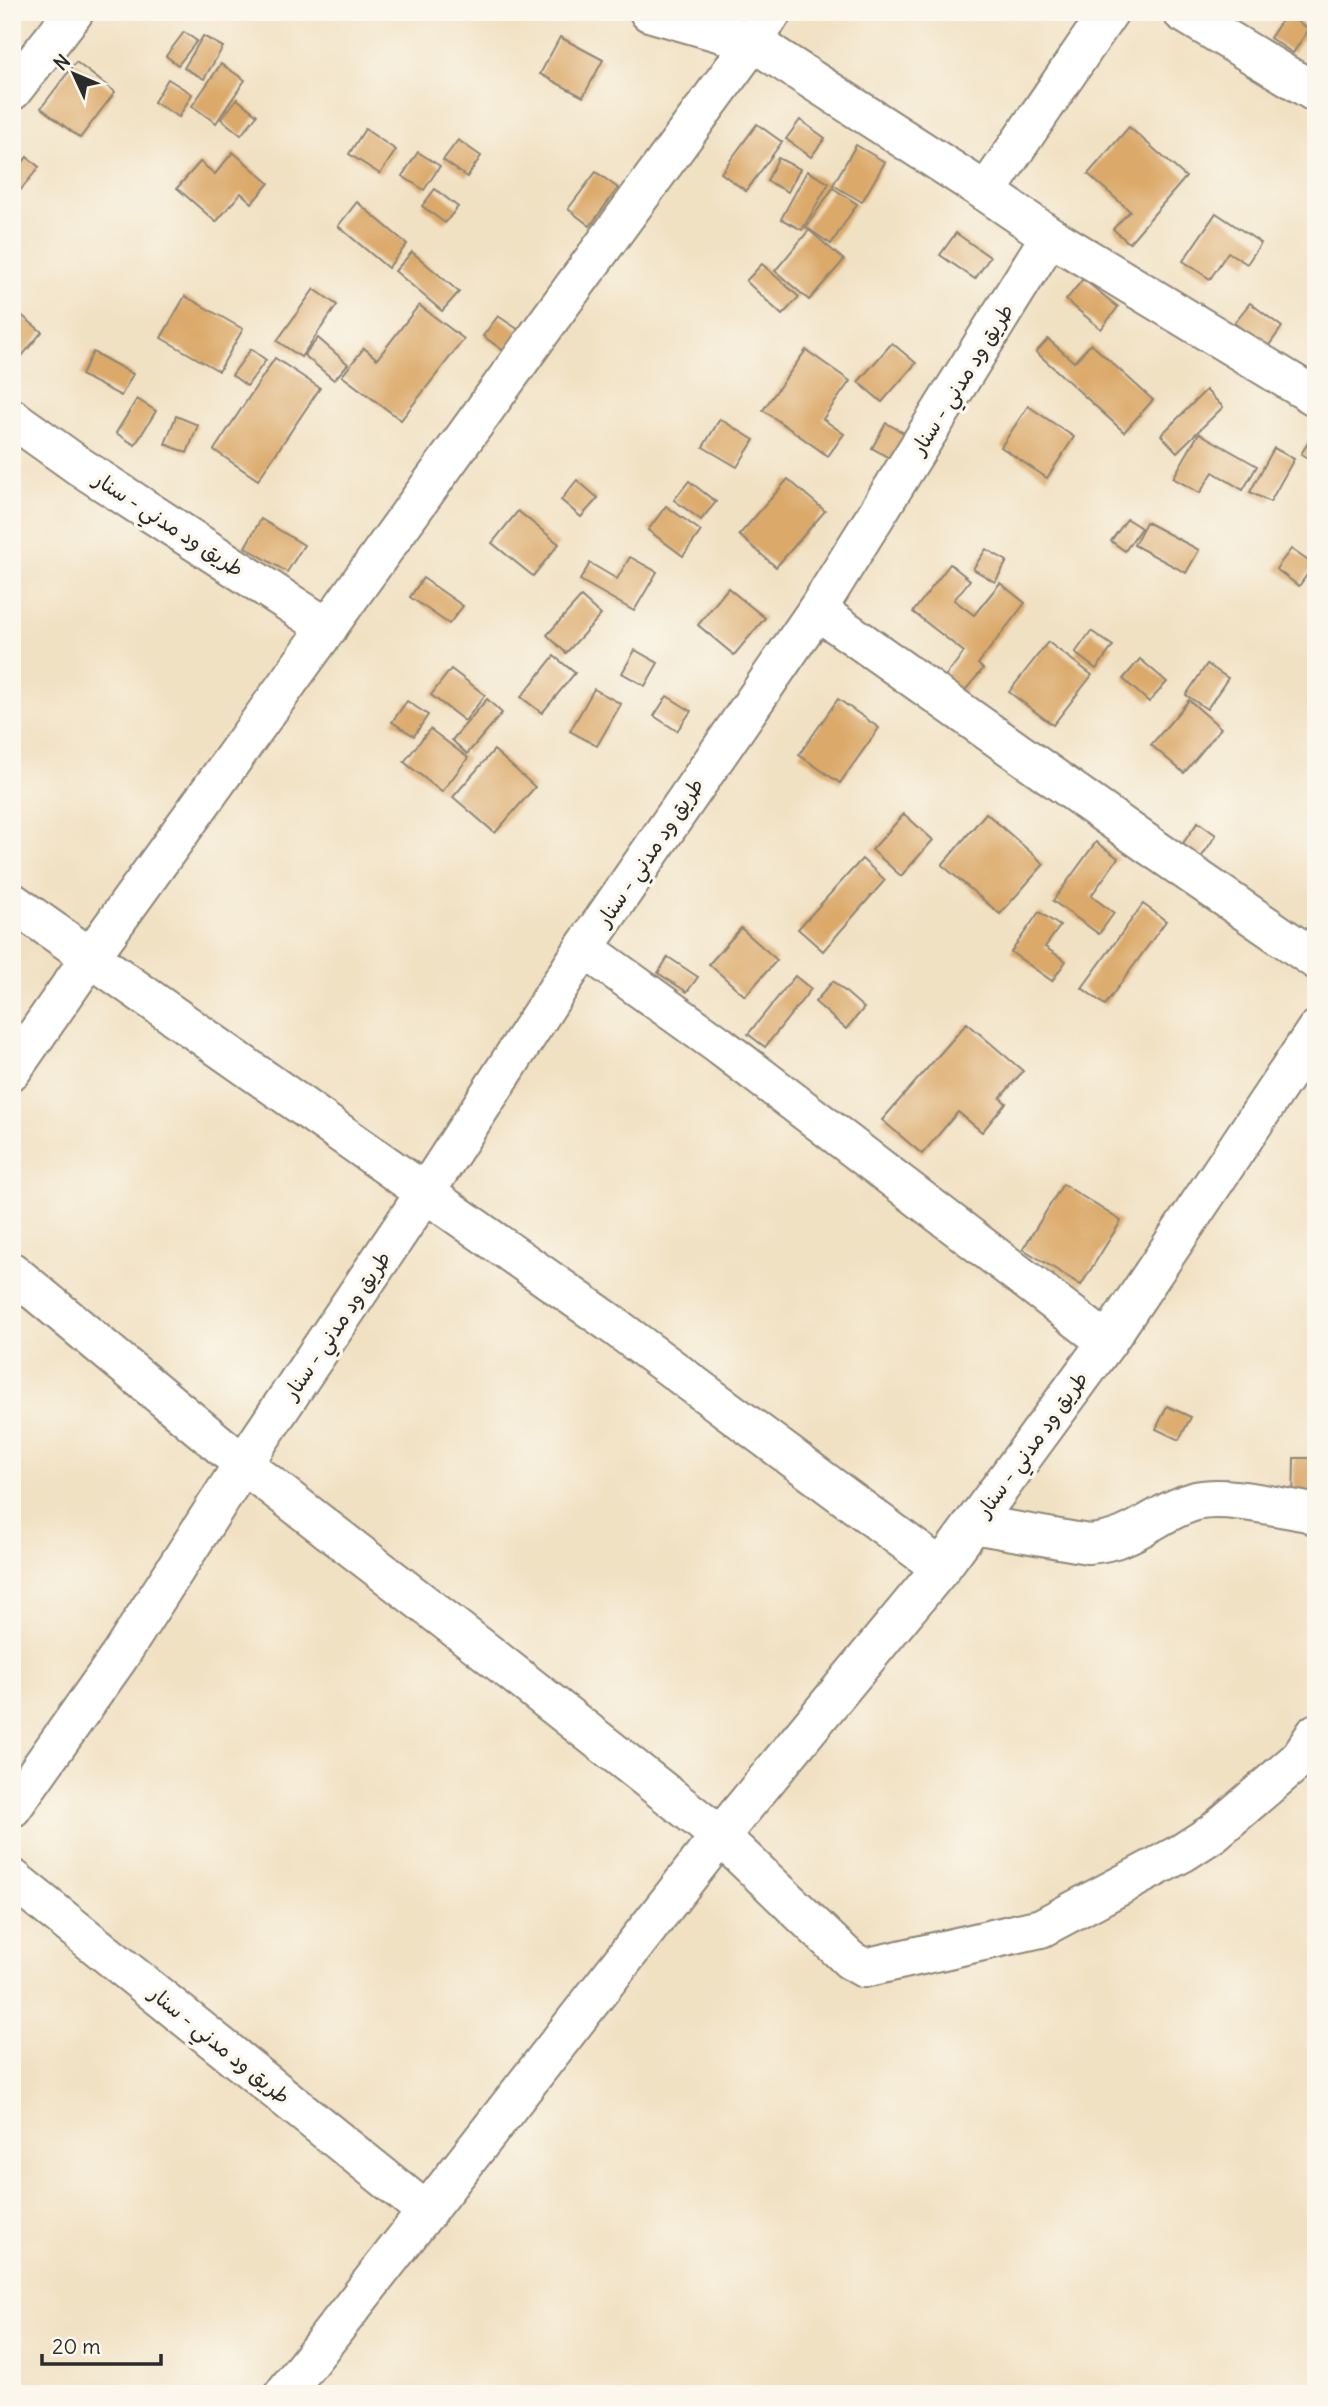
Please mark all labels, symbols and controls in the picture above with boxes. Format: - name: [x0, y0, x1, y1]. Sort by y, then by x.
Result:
- north arrow: [38, 38, 108, 108]
- text: N: [49, 49, 75, 75]
- street label: طريق ود مدني - سنار: [904, 298, 1024, 464]
- street label: طريق ود مدني - سنار: [84, 464, 249, 587]
- street label: طريق ود مدني - سنار: [589, 773, 715, 936]
- street label: طريق ود مدني - سنار: [276, 1246, 402, 1409]
- street label: طريق ود مدني - سنار: [969, 1366, 1099, 1527]
- street label: طريق ود مدني - سنار: [139, 1979, 296, 2115]
- scale bar: [42, 2322, 161, 2366]
- text: 20 m: [52, 2333, 101, 2360]

